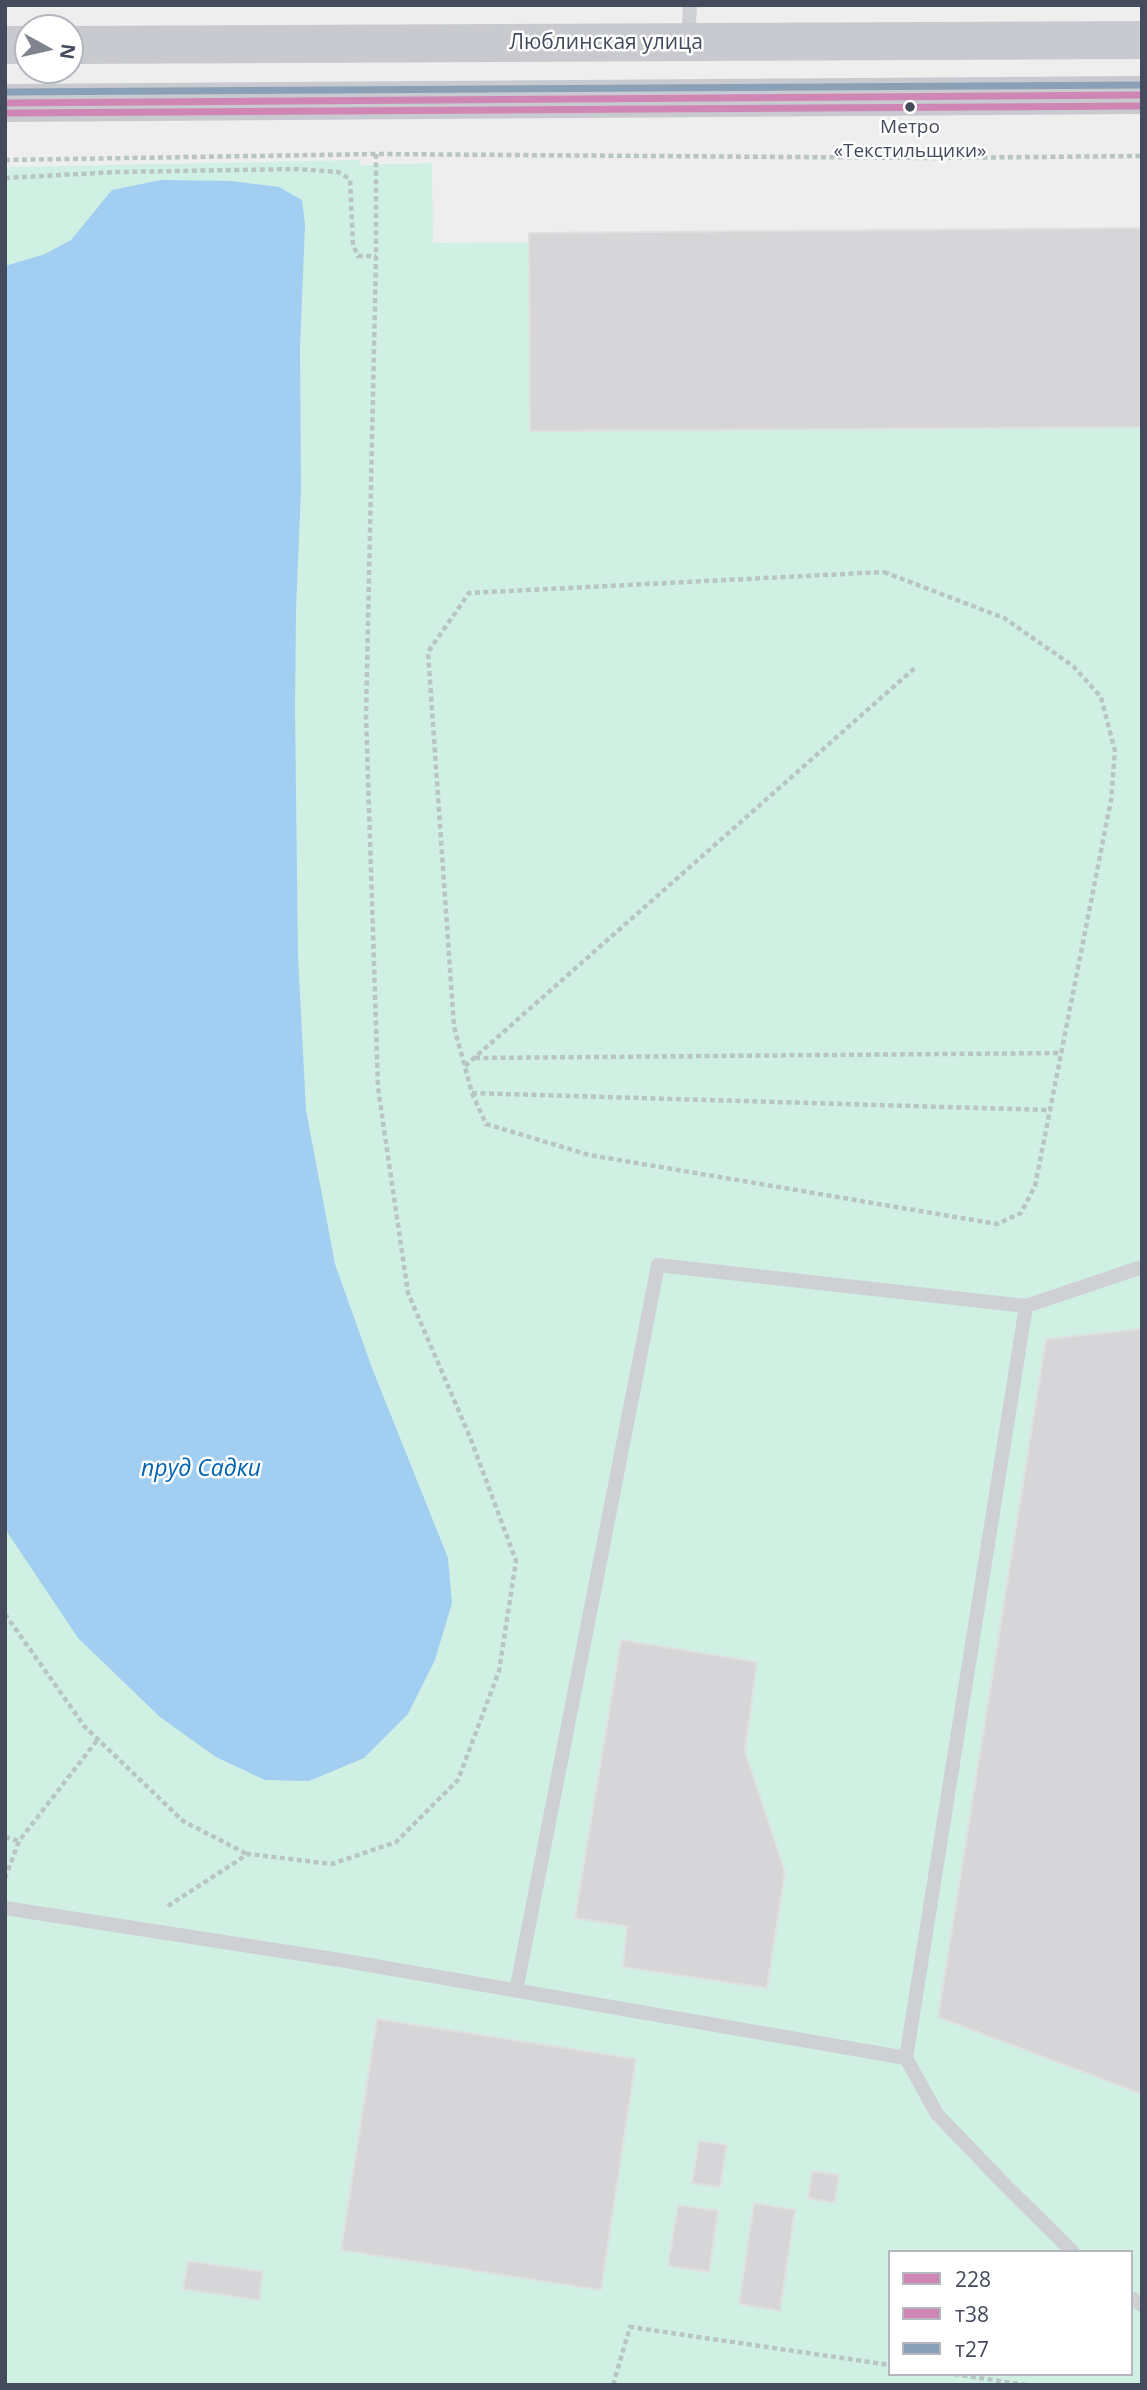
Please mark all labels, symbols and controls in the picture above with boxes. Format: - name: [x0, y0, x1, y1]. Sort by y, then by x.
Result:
- north arrow: [14, 14, 84, 84]
- street label: Люблинская улица: [509, 30, 703, 56]
- text: N: [54, 42, 82, 61]
- marker: Метро «Текстильщики»: [903, 100, 917, 114]
- place label: Метро «Текстильщики»: [833, 117, 987, 161]
- water label: пруд Садки: [141, 1455, 261, 1483]
- legend: [888, 2250, 1133, 2376]
- text: 228: [955, 2265, 991, 2293]
- text: т38: [955, 2300, 989, 2328]
- text: т27: [955, 2335, 989, 2363]

